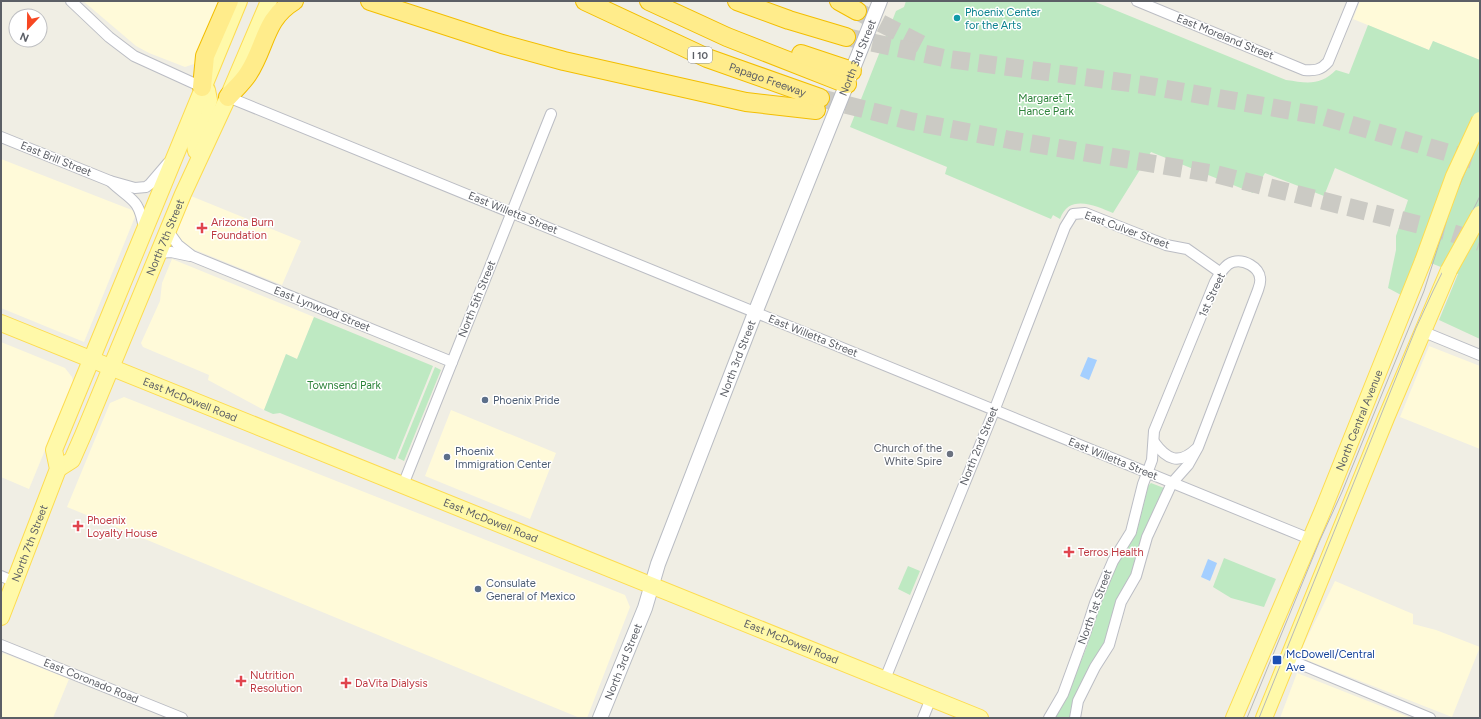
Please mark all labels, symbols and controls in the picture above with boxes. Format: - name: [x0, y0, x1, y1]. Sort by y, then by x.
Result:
- place label: Phoenix Center for the Arts: [965, 6, 1041, 32]
- north arrow: [8, 8, 48, 48]
- street label: East Moreland Street: [1175, 12, 1275, 62]
- marker: Phoenix Center for the Arts: [952, 13, 962, 23]
- street label: North 3rd Street: [836, 17, 879, 98]
- text: N: [18, 29, 31, 44]
- road number: I 10: [688, 47, 712, 63]
- street label: Papago Freeway: [727, 60, 808, 99]
- park label: Margaret T. Hance Park: [1018, 92, 1074, 118]
- street label: East Brill Street: [19, 139, 93, 179]
- street label: East Willetta Street: [466, 189, 560, 237]
- street label: North 7th Street: [143, 197, 187, 277]
- street label: East Culver Street: [1083, 209, 1171, 251]
- place label: Arizona Burn Foundation: [211, 216, 274, 242]
- marker: Arizona Burn Foundation: [196, 222, 208, 234]
- street label: North 5th Street: [456, 259, 498, 339]
- street label: 1st Street: [1196, 271, 1228, 319]
- street label: East Lynwood Street: [272, 284, 372, 334]
- street label: East Willetta Street: [766, 312, 860, 360]
- street label: North 3rd Street: [717, 318, 758, 399]
- street label: North Central Avenue: [1333, 368, 1385, 473]
- street label: East McDowell Road: [141, 375, 239, 424]
- park label: Townsend Park: [307, 379, 382, 392]
- place label: Phoenix Pride: [493, 394, 560, 407]
- marker: Phoenix Pride: [480, 395, 490, 405]
- street label: North 2nd Street: [957, 405, 1001, 487]
- street label: East Willetta Street: [1066, 435, 1160, 483]
- place label: Church of the White Spire: [874, 442, 942, 468]
- place label: Phoenix Immigration Center: [455, 445, 551, 471]
- marker: Church of the White Spire: [945, 449, 955, 459]
- marker: Phoenix Immigration Center: [442, 452, 452, 462]
- street label: East McDowell Road: [442, 495, 540, 545]
- street label: North 7th Street: [9, 503, 50, 584]
- place label: Phoenix Loyalty House: [87, 514, 157, 540]
- marker: Phoenix Loyalty House: [72, 520, 84, 532]
- marker: Terros Health: [1063, 546, 1075, 558]
- place label: Terros Health: [1078, 546, 1144, 559]
- street label: North 1st Street: [1075, 568, 1115, 646]
- place label: Consulate General of Mexico: [486, 577, 576, 603]
- marker: Consulate General of Mexico: [473, 584, 483, 594]
- street label: East McDowell Road: [742, 616, 840, 666]
- street label: North 3rd Street: [602, 621, 645, 702]
- place label: McDowell/Central Ave: [1286, 648, 1375, 674]
- marker: McDowell/Central Ave: [1271, 654, 1283, 666]
- street label: East Coronado Road: [42, 656, 140, 706]
- place label: Nutrition Resolution: [250, 669, 302, 695]
- marker: Nutrition Resolution: [235, 675, 247, 687]
- marker: DaVita Dialysis: [340, 677, 352, 689]
- place label: DaVita Dialysis: [355, 677, 428, 690]

